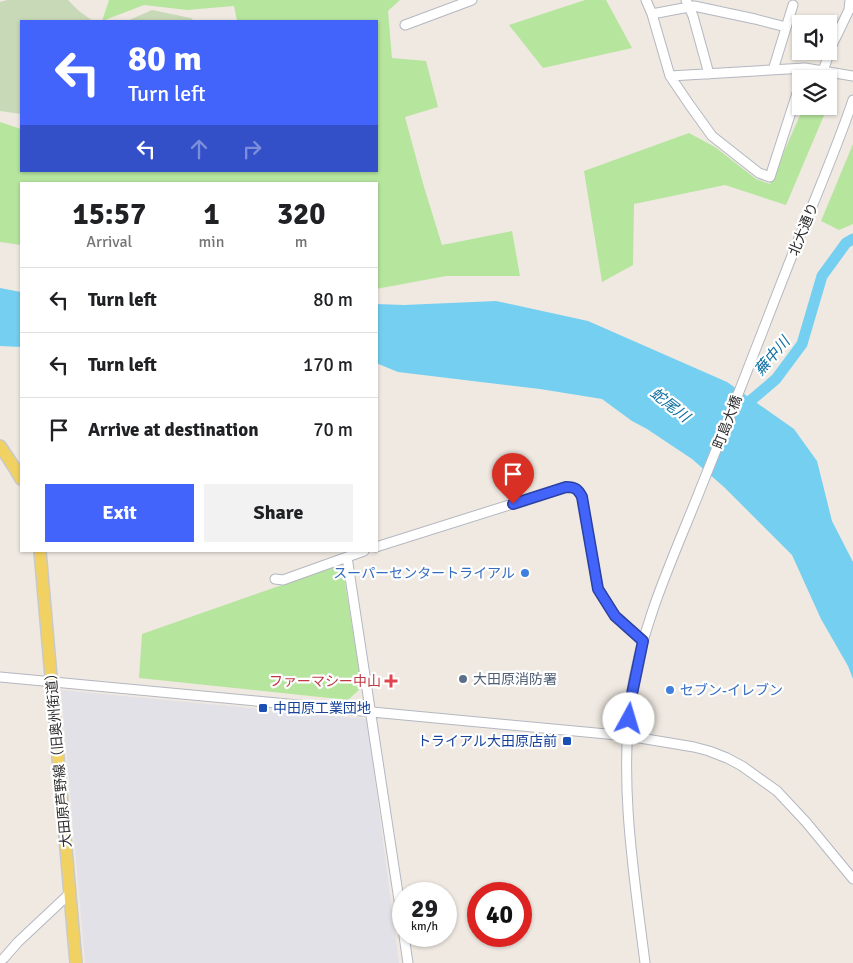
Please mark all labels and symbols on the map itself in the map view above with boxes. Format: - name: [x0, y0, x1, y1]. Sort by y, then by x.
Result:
- street label: 北大通り: [785, 200, 822, 258]
- water label: 蕪中川: [751, 331, 795, 379]
- water label: 蛇尾川: [647, 384, 695, 427]
- street label: 町島大橋: [709, 393, 745, 451]
- pin: [492, 453, 534, 504]
- place label: スーパーセンタートライアル: [333, 565, 515, 582]
- marker: スーパーセンタートライアル: [519, 567, 531, 579]
- street label: 大田原芦野線（旧奥州街道）: [42, 666, 75, 848]
- place label: 大田原消防署: [473, 671, 557, 688]
- place label: ファーマシー中山: [269, 673, 381, 690]
- marker: 大田原消防署: [457, 673, 469, 685]
- marker: ファーマシー中山: [385, 675, 397, 687]
- place label: セブン-イレブン: [680, 682, 783, 699]
- marker: セブン-イレブン: [664, 684, 676, 696]
- position arrow: [602, 692, 654, 744]
- place label: 中田原工業団地: [273, 700, 371, 717]
- marker: 中田原工業団地: [257, 702, 269, 714]
- place label: トライアル大田原店前: [417, 733, 557, 750]
- marker: トライアル大田原店前: [561, 735, 573, 747]
- speed limit sign: 40: [467, 882, 532, 947]

